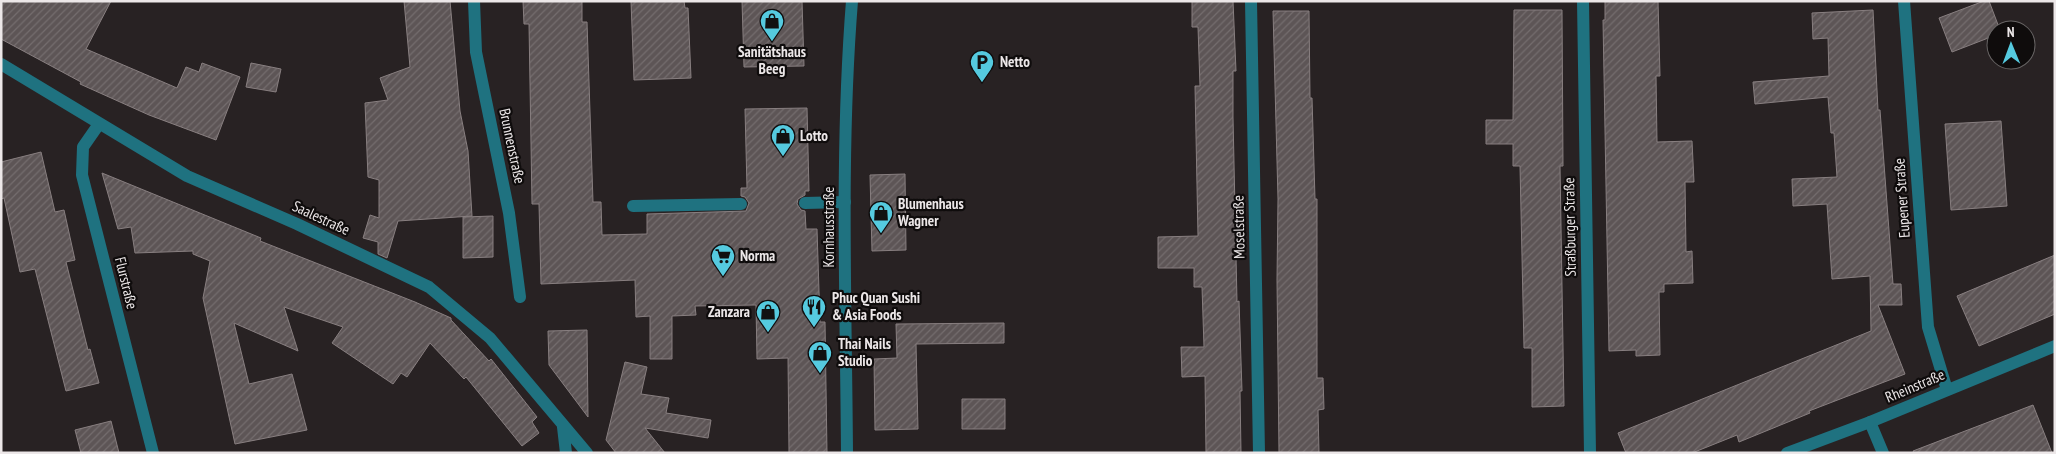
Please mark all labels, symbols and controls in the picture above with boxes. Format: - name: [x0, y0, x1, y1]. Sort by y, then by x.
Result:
- shop icon: Sanitätshaus Beeg: [759, 8, 785, 42]
- north arrow: [1986, 20, 2036, 70]
- text: N: [2007, 23, 2015, 41]
- place label: Sanitätshaus Beeg: [738, 42, 806, 78]
- parking icon: Netto: [969, 49, 995, 83]
- place label: Netto: [1000, 52, 1030, 71]
- street label: Brunnenstraße: [495, 107, 530, 185]
- shop icon: Lotto: [770, 123, 796, 157]
- place label: Lotto: [800, 126, 828, 145]
- street label: Eupener Straße: [1889, 158, 1914, 239]
- street label: Straßburger Straße: [1559, 177, 1580, 277]
- street label: Kornhausstraße: [819, 187, 838, 268]
- place label: Blumenhaus Wagner: [897, 194, 964, 230]
- street label: Moselstraße: [1228, 195, 1249, 259]
- street label: Saalestraße: [290, 196, 353, 239]
- shop icon: Blumenhaus Wagner: [868, 200, 894, 234]
- supermarket icon: Norma: [710, 243, 736, 277]
- place label: Norma: [740, 246, 775, 265]
- street label: Flurstraße: [111, 255, 142, 311]
- place label: Phuc Quan Sushi & Asia Foods: [832, 288, 920, 324]
- restaurant icon: Phuc Quan Sushi & Asia Foods: [801, 294, 827, 328]
- shop icon: Zanzara: [755, 299, 781, 333]
- place label: Zanzara: [708, 302, 750, 321]
- place label: Thai Nails Studio: [838, 334, 891, 370]
- shop icon: Thai Nails Studio: [807, 340, 833, 374]
- street label: Rheinstraße: [1882, 365, 1947, 407]

